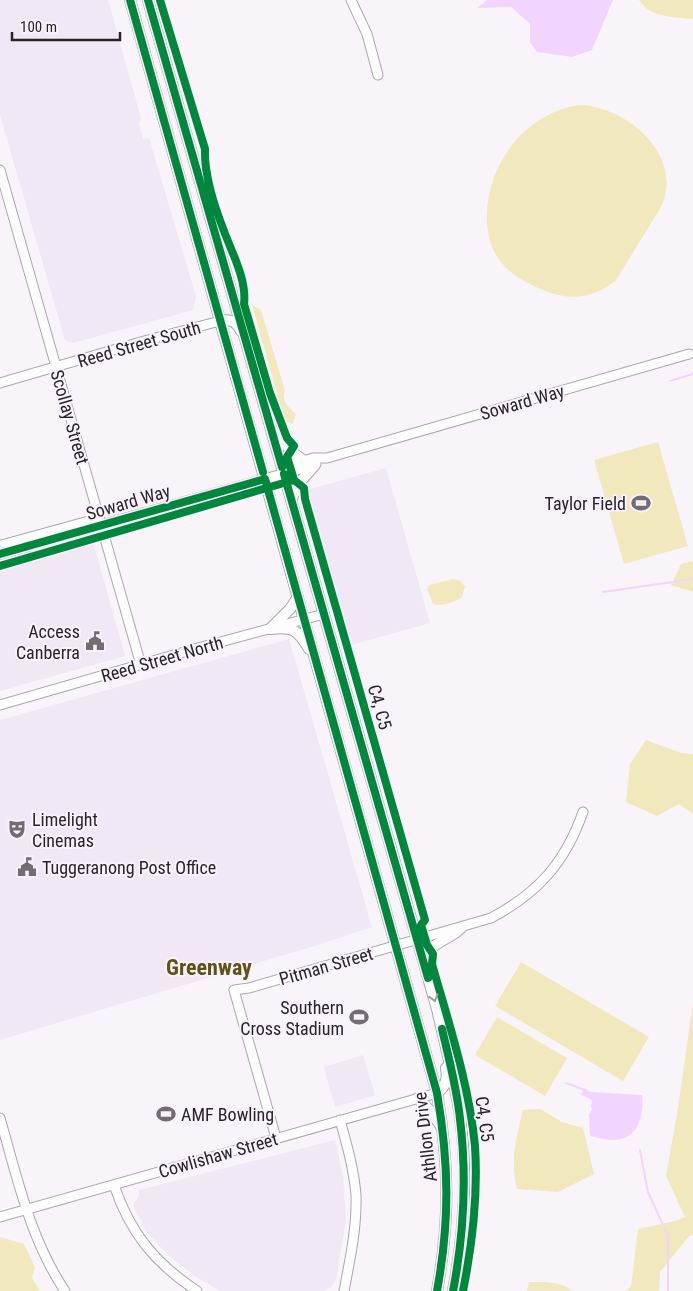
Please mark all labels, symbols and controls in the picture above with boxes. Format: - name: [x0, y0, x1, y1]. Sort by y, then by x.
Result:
- scale bar: [12, 10, 120, 42]
- text: 100 m: [20, 18, 57, 36]
- street label: Reed Street South: [75, 316, 203, 372]
- street label: Scollay Street: [47, 367, 93, 467]
- street label: Soward Way: [478, 380, 567, 424]
- street label: Soward Way: [84, 480, 173, 524]
- sports icon: Taylor Field: [630, 492, 652, 514]
- place label: Taylor Field: [545, 493, 626, 514]
- place label: Access Canberra: [16, 621, 80, 663]
- public building icon: Access Canberra: [84, 630, 106, 652]
- street label: Reed Street North: [99, 632, 225, 686]
- street label: C4, C5: [364, 682, 396, 732]
- place label: Limelight Cinemas: [32, 809, 98, 851]
- theatre icon: Limelight Cinemas: [6, 818, 28, 840]
- public building icon: Tuggeranong Post Office: [16, 856, 38, 878]
- place label: Tuggeranong Post Office: [42, 857, 216, 878]
- street label: Pitman Street: [277, 943, 375, 989]
- district label: Greenway: [166, 955, 252, 980]
- one-way arrow: [428, 993, 438, 1002]
- place label: Southern Cross Stadium: [240, 997, 344, 1039]
- sports icon: Southern Cross Stadium: [348, 1006, 370, 1028]
- street label: Athllon Drive: [409, 1091, 441, 1183]
- street label: C4, C5: [471, 1095, 499, 1143]
- sports icon: AMF Bowling: [155, 1103, 177, 1125]
- place label: AMF Bowling: [181, 1104, 274, 1125]
- street label: Cowlishaw Street: [156, 1128, 280, 1182]

